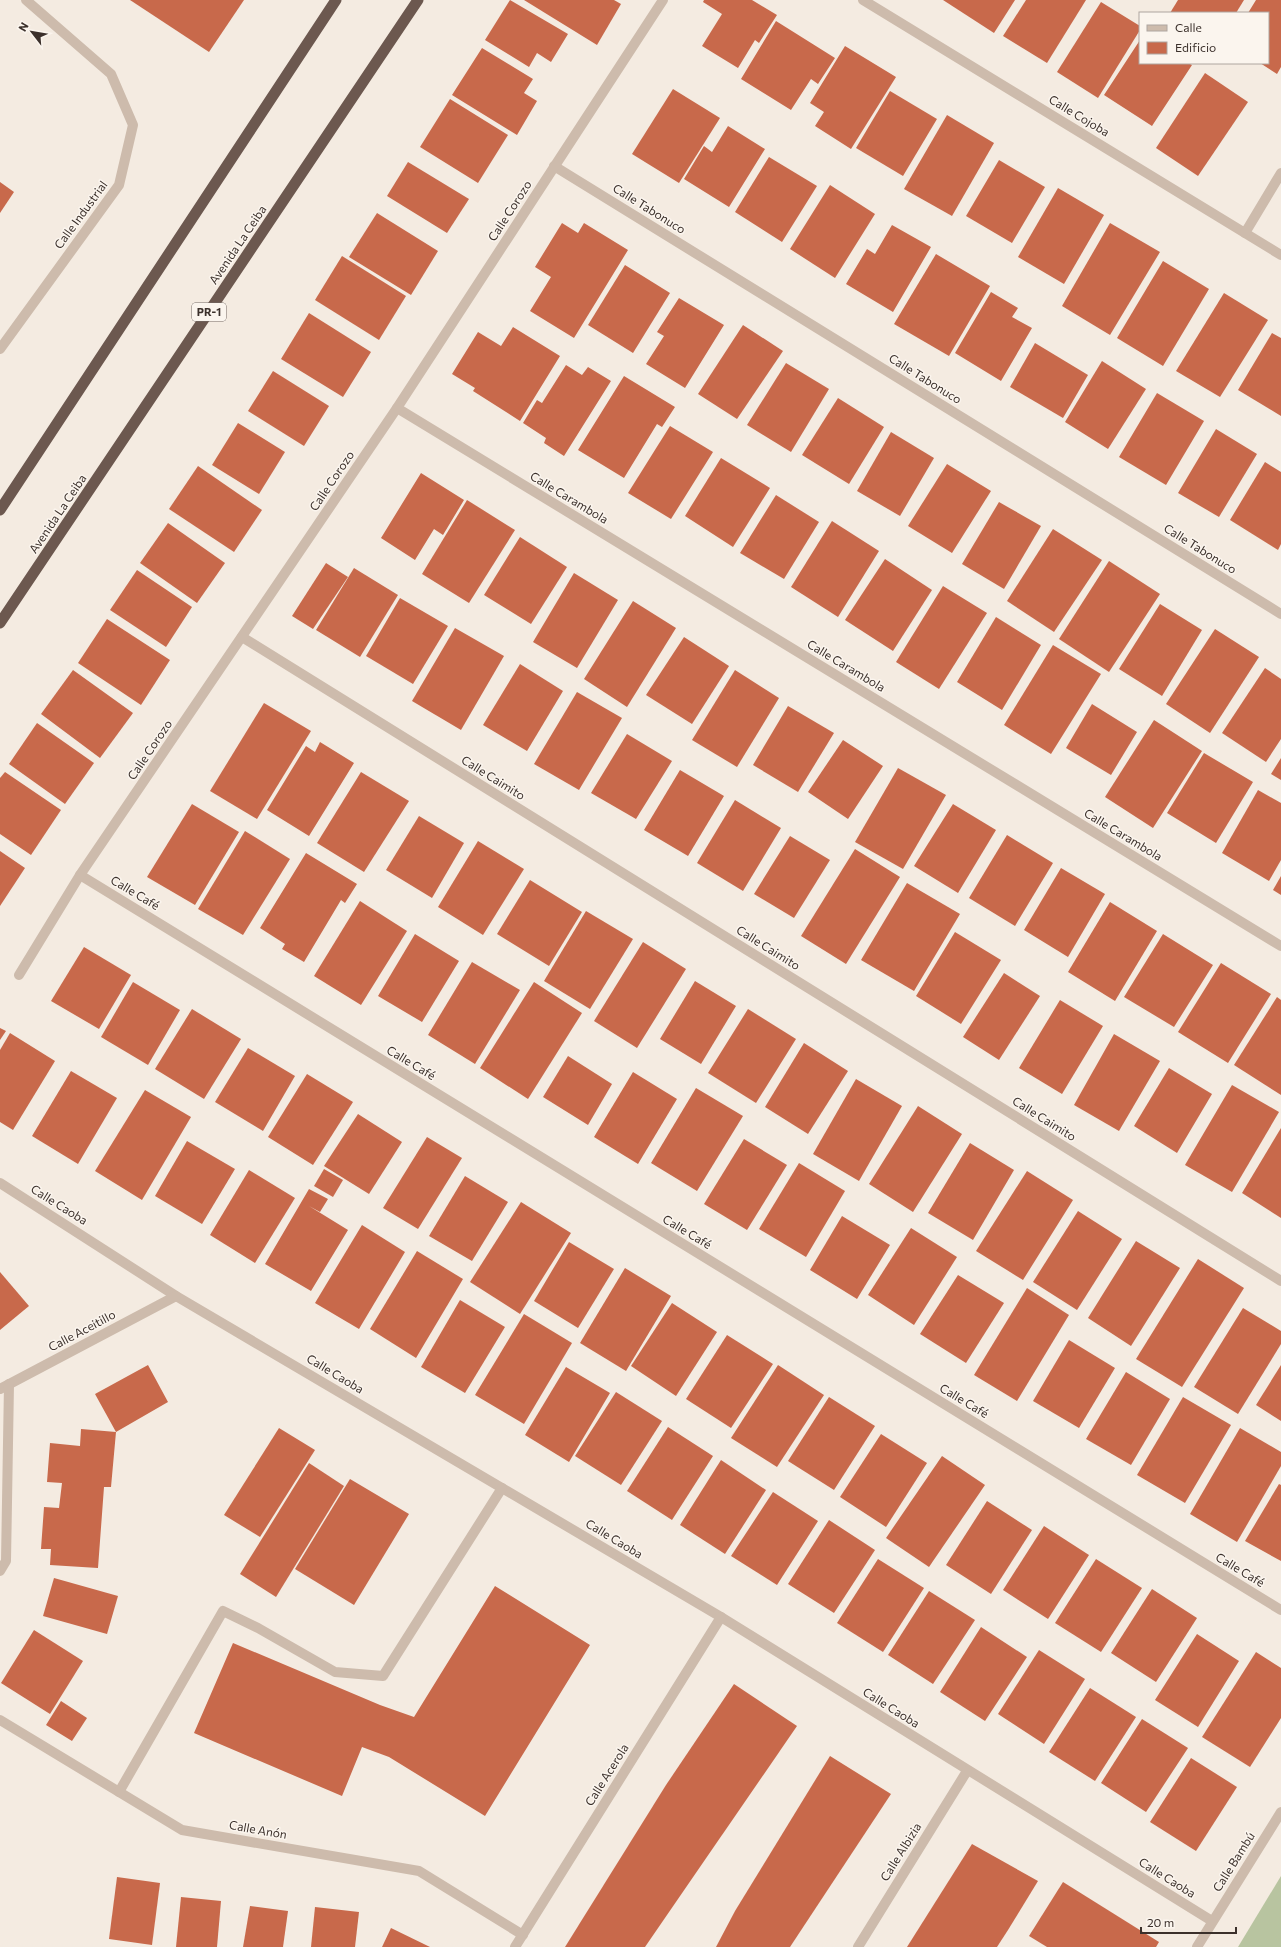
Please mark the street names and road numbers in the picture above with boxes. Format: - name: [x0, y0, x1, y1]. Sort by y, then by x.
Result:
- street label: Calle Cojoba: [1047, 92, 1112, 139]
- street label: Calle Industrial: [51, 178, 110, 251]
- street label: Calle Corozo: [484, 178, 534, 243]
- street label: Calle Tabonuco: [611, 180, 688, 236]
- street label: Avenida La Ceiba: [206, 202, 269, 286]
- road number: PR-1: [192, 303, 226, 321]
- street label: Calle Tabonuco: [887, 350, 964, 406]
- street label: Calle Corozo: [306, 448, 356, 513]
- street label: Calle Carambola: [528, 468, 611, 526]
- street label: Avenida La Ceiba: [26, 471, 89, 555]
- street label: Calle Tabonuco: [1162, 520, 1239, 576]
- street label: Calle Carambola: [805, 636, 888, 694]
- street label: Calle Corozo: [124, 717, 174, 782]
- street label: Calle Caimito: [459, 752, 528, 802]
- street label: Calle Carambola: [1082, 805, 1165, 863]
- street label: Calle Café: [109, 872, 162, 912]
- street label: Calle Caimito: [734, 922, 803, 972]
- street label: Calle Café: [385, 1042, 438, 1082]
- street label: Calle Caimito: [1010, 1093, 1079, 1143]
- street label: Calle Caoba: [29, 1181, 90, 1227]
- street label: Calle Café: [661, 1211, 714, 1251]
- street label: Calle Aceitillo: [46, 1307, 117, 1354]
- street label: Calle Caoba: [304, 1351, 367, 1396]
- street label: Calle Café: [938, 1380, 991, 1420]
- street label: Calle Caoba: [583, 1516, 646, 1561]
- street label: Calle Café: [1214, 1549, 1267, 1589]
- street label: Calle Caoba: [861, 1684, 922, 1730]
- street label: Calle Acerola: [582, 1741, 631, 1808]
- street label: Calle Anón: [228, 1817, 288, 1841]
- street label: Calle Albizia: [877, 1820, 924, 1883]
- street label: Calle Bambú: [1209, 1829, 1257, 1894]
- street label: Calle Caoba: [1137, 1854, 1198, 1900]

